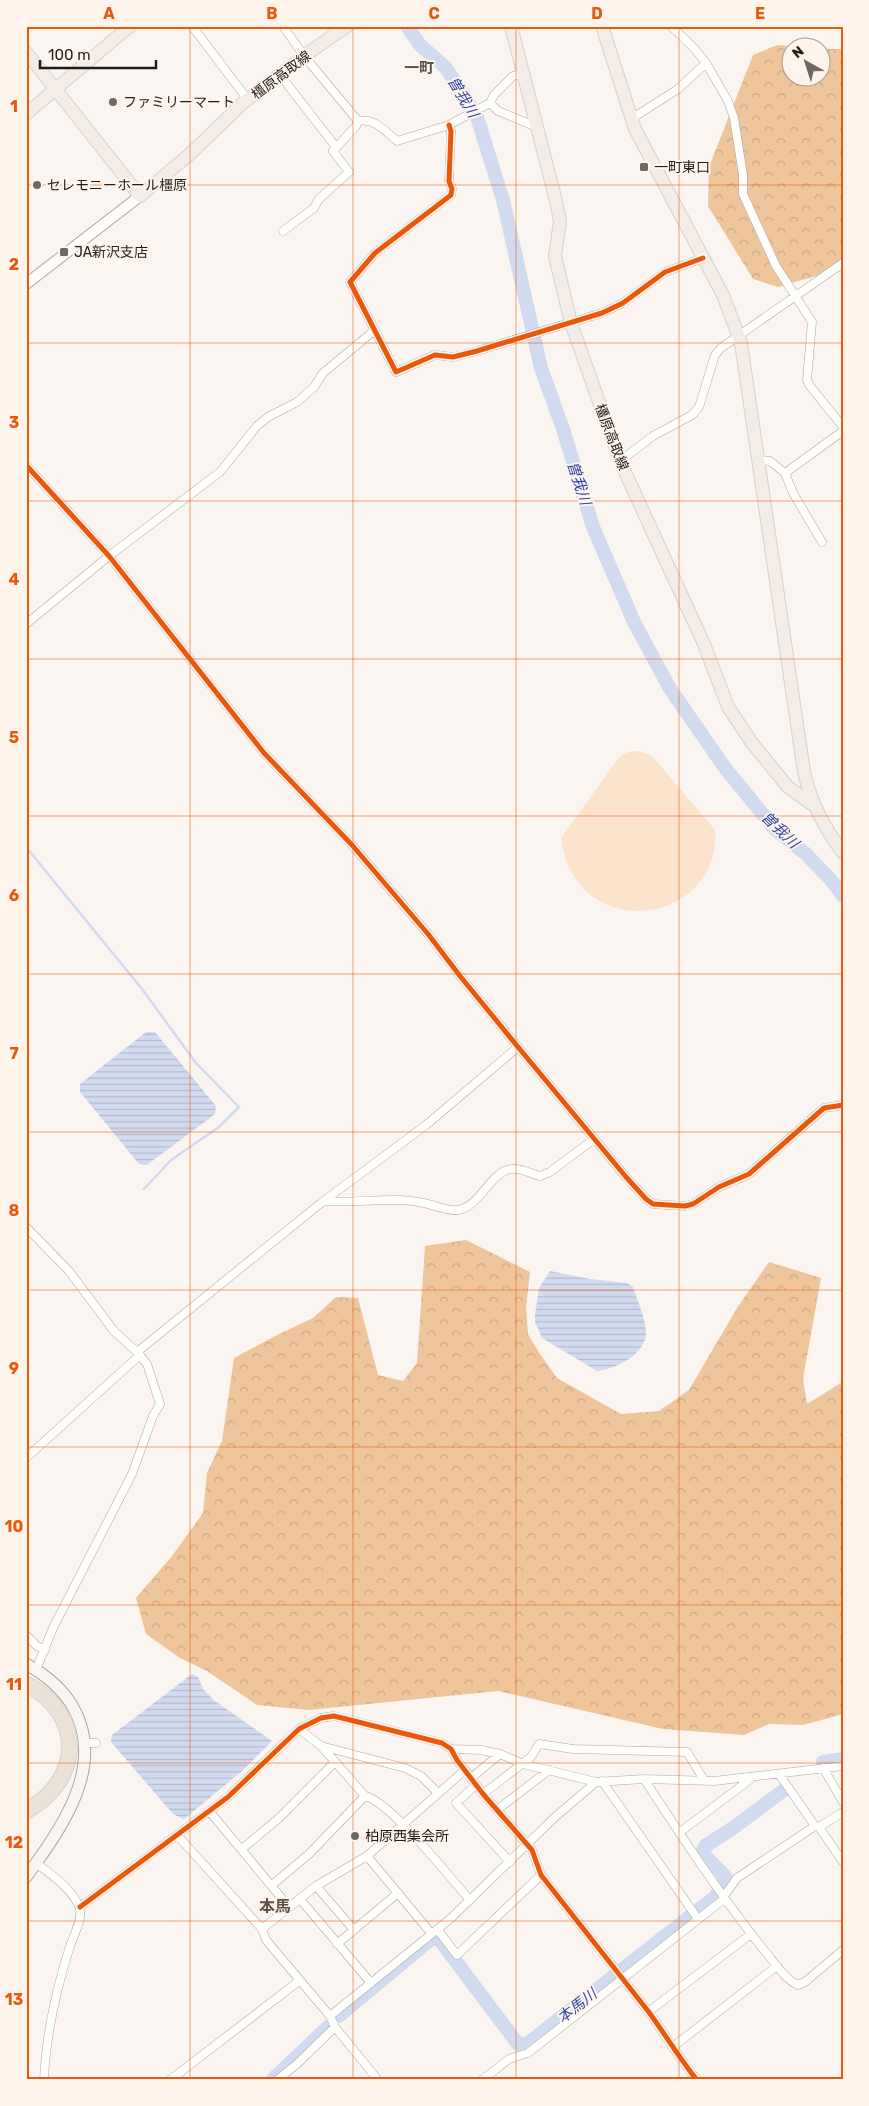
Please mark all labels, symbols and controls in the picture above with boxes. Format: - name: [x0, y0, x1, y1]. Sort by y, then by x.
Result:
- text: A: [103, 4, 115, 23]
- text: B: [266, 4, 278, 23]
- text: C: [428, 4, 440, 23]
- text: D: [591, 4, 603, 23]
- text: E: [755, 4, 765, 23]
- scale bar: [40, 38, 156, 70]
- north arrow: [782, 38, 832, 88]
- text: N: [789, 43, 807, 62]
- text: 100 m: [48, 46, 90, 64]
- street label: 橿原高取線: [248, 48, 314, 103]
- district label: 一町: [404, 59, 434, 77]
- water label: 曽我川: [444, 73, 483, 123]
- place label: ファミリーマート: [123, 94, 235, 111]
- marker: ファミリーマート: [107, 96, 119, 108]
- text: 1: [10, 97, 18, 116]
- place label: 一町東口: [654, 159, 710, 176]
- marker: 一町東口: [638, 161, 650, 173]
- place label: セレモニーホール橿原: [47, 177, 187, 194]
- marker: セレモニーホール橿原: [31, 179, 43, 191]
- place label: JA新沢支店: [74, 244, 148, 261]
- marker: JA新沢支店: [58, 246, 70, 258]
- text: 2: [9, 255, 19, 274]
- street label: 橿原高取線: [591, 401, 632, 473]
- text: 3: [9, 413, 19, 432]
- water label: 曽我川: [563, 459, 595, 509]
- text: 4: [9, 570, 20, 589]
- text: 5: [9, 728, 19, 747]
- water label: 曽我川: [758, 808, 804, 853]
- text: 6: [9, 886, 19, 905]
- text: 7: [9, 1044, 19, 1063]
- text: 8: [9, 1201, 20, 1220]
- text: 9: [9, 1359, 19, 1378]
- text: 10: [5, 1517, 24, 1536]
- text: 11: [6, 1675, 22, 1694]
- place label: 柏原西集会所: [365, 1828, 449, 1845]
- marker: 柏原西集会所: [349, 1830, 361, 1842]
- text: 12: [5, 1833, 23, 1852]
- district label: 本馬: [259, 1897, 291, 1916]
- water label: 本馬川: [554, 1984, 602, 2027]
- text: 13: [5, 1990, 23, 2009]

